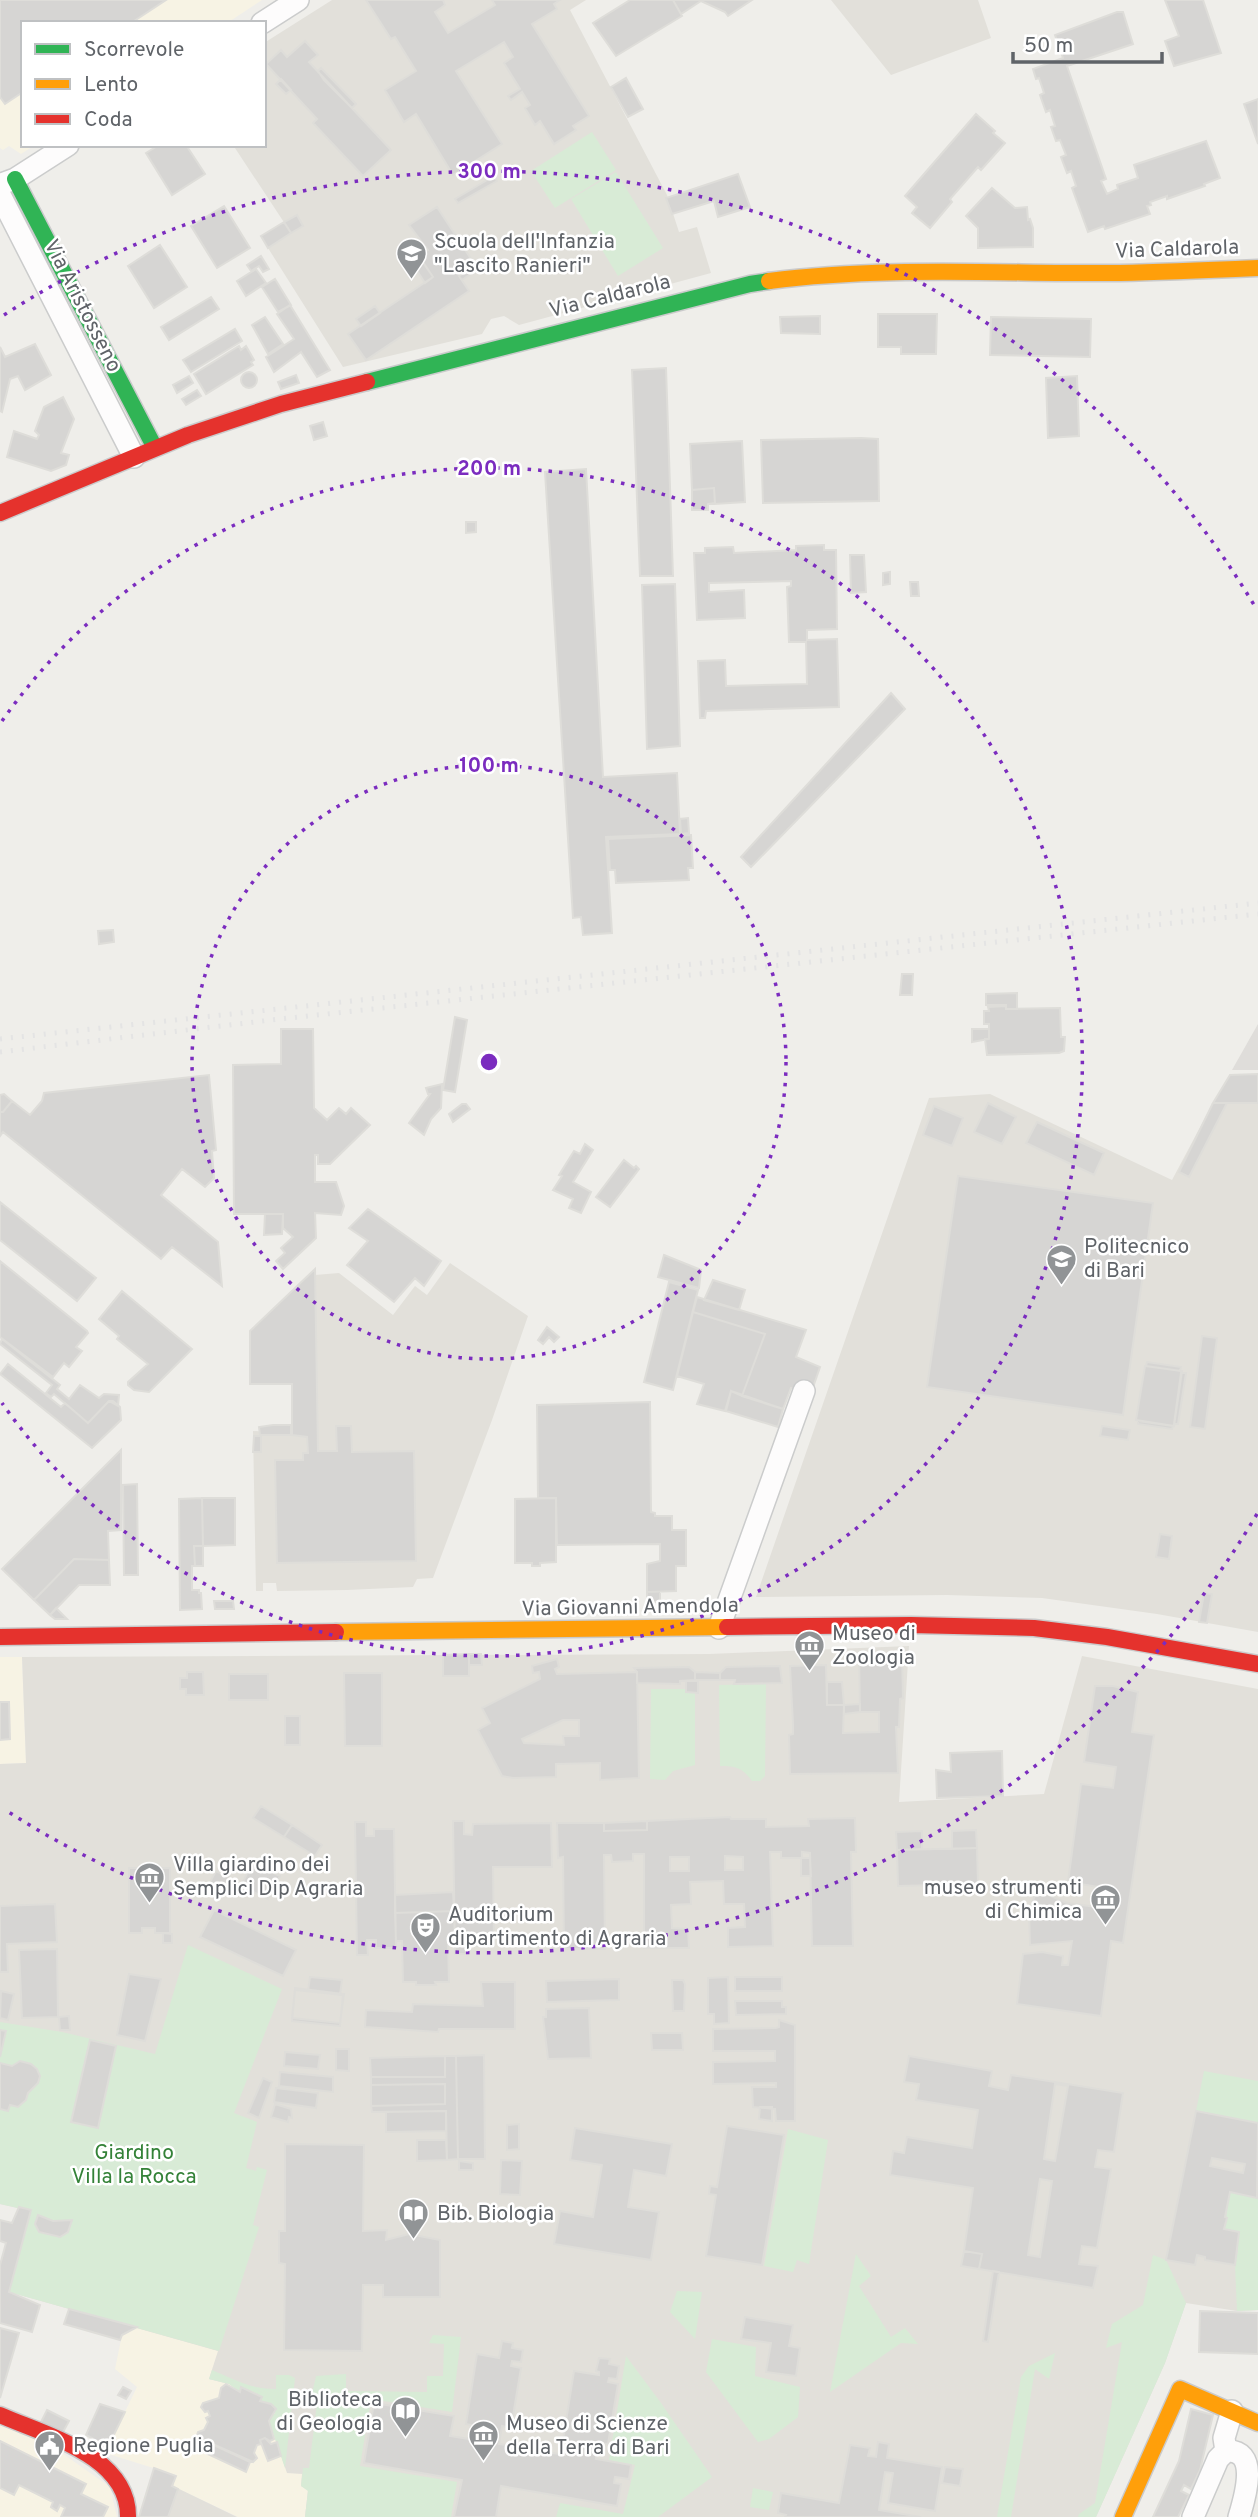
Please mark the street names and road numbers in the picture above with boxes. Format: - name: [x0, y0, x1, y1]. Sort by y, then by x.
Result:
- street label: Via Caldarola: [1114, 234, 1240, 266]
- street label: Via Aristosseno: [37, 235, 127, 377]
- street label: Via Caldarola: [546, 269, 674, 325]
- street label: Via Giovanni Amendola: [521, 1593, 739, 1623]

